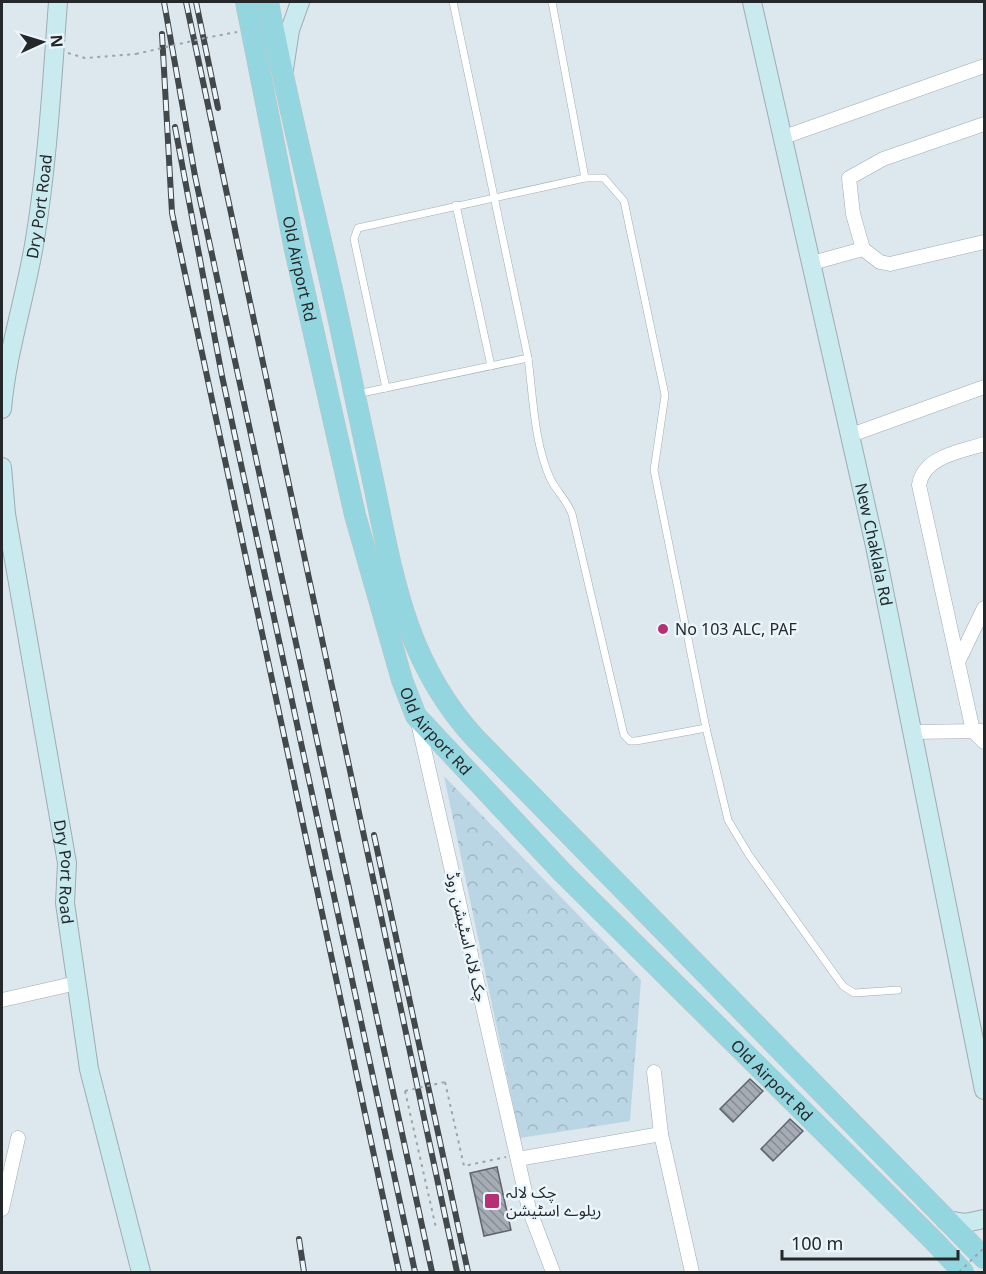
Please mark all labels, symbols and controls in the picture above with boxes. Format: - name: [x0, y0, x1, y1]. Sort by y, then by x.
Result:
- north arrow: [12, 12, 72, 72]
- text: N: [46, 34, 68, 48]
- street label: Dry Port Road: [21, 153, 57, 261]
- street label: Old Airport Rd: [278, 214, 322, 324]
- street label: New Chaklala Rd: [850, 481, 898, 608]
- place label: No 103 ALC, PAF: [675, 618, 797, 640]
- marker: No 103 ALC, PAF: [656, 622, 670, 636]
- street label: Old Airport Rd: [395, 684, 477, 780]
- street label: Dry Port Road: [49, 818, 79, 925]
- street label: چک لالہ اسٹیشن روڈ: [441, 870, 493, 1004]
- street label: Old Airport Rd: [726, 1035, 818, 1126]
- place label: چک لالہ ریلوے اسٹیشن: [506, 1181, 601, 1221]
- marker: چک لالہ ریلوے اسٹیشن: [483, 1192, 501, 1210]
- scale bar: [782, 1223, 958, 1261]
- text: 100 m: [791, 1231, 843, 1255]

